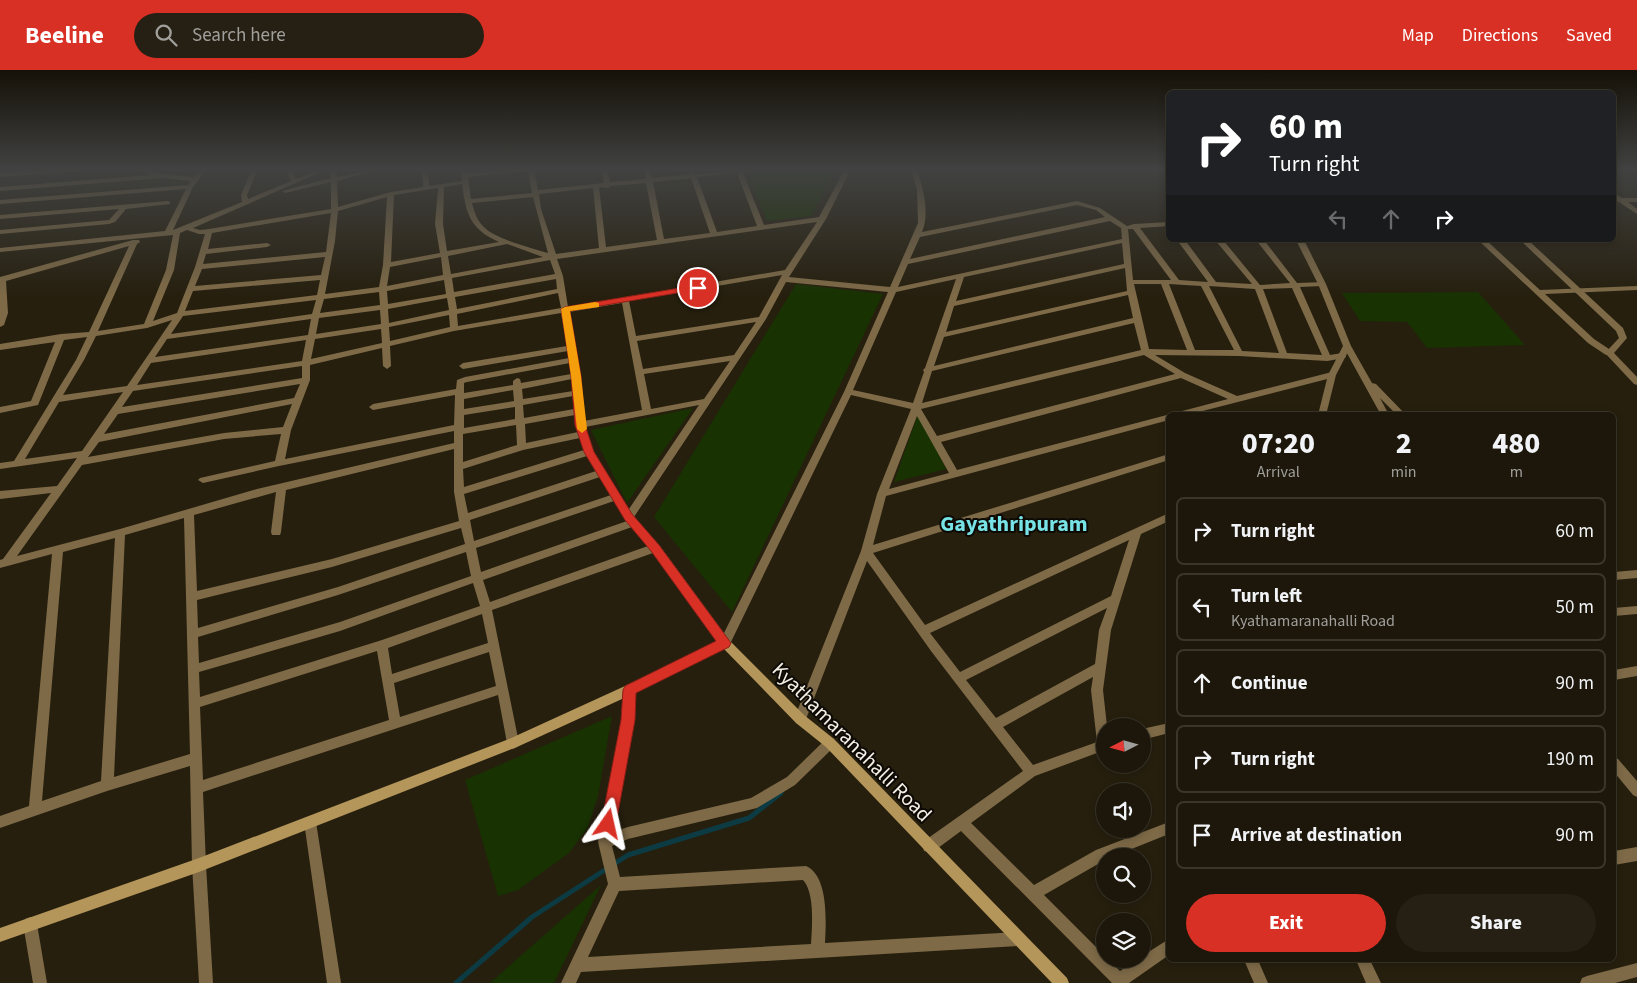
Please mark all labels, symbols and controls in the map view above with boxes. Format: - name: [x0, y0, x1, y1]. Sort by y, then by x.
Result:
- search box: [134, 13, 484, 58]
- text: Beeline: [25, 18, 104, 53]
- icon: search: [152, 21, 180, 49]
- text: Search here: [192, 22, 286, 49]
- text: Map: [1402, 23, 1434, 48]
- text: Directions: [1462, 23, 1538, 48]
- text: Saved: [1566, 23, 1612, 48]
- text: 60 m: [1269, 102, 1343, 152]
- icon: right: [1186, 110, 1251, 175]
- text: Turn right: [1269, 148, 1359, 180]
- icon: left: [1324, 205, 1352, 233]
- icon: ahead: [1377, 205, 1405, 233]
- icon: right: [1430, 205, 1458, 233]
- pin: [677, 267, 719, 309]
- icon: arrive: [684, 274, 712, 302]
- text: 07:20: [1242, 422, 1315, 465]
- text: 2: [1396, 422, 1412, 465]
- text: 480: [1492, 422, 1540, 465]
- text: Arrival: [1257, 461, 1300, 483]
- text: min: [1391, 461, 1417, 483]
- text: m: [1510, 461, 1523, 483]
- district label: Gayathripuram: [940, 508, 1088, 540]
- icon: right: [1188, 517, 1216, 545]
- text: Turn right: [1231, 518, 1315, 545]
- text: 60 m: [1556, 518, 1594, 545]
- text: Turn left: [1231, 583, 1302, 610]
- icon: left: [1188, 593, 1216, 621]
- text: 50 m: [1556, 594, 1594, 621]
- text: Kyathamaranahalli Road: [1231, 610, 1395, 632]
- street label: Kyathamaranahalli Road: [765, 655, 939, 829]
- icon: ahead: [1188, 669, 1216, 697]
- text: Continue: [1231, 670, 1308, 697]
- text: 90 m: [1556, 670, 1594, 697]
- north arrow: [1096, 718, 1151, 772]
- map controls: [1096, 718, 1151, 968]
- icon: right: [1188, 745, 1216, 773]
- text: Turn right: [1231, 746, 1315, 773]
- text: 190 m: [1546, 746, 1594, 773]
- button: sound: [1096, 783, 1151, 838]
- position arrow: [581, 797, 633, 849]
- icon: arrive: [1188, 821, 1216, 849]
- text: Arrive at destination: [1231, 822, 1402, 849]
- text: 90 m: [1556, 822, 1594, 849]
- button: search: [1096, 848, 1151, 903]
- button: Exit: [1186, 894, 1386, 952]
- button: Share: [1396, 894, 1596, 952]
- button: layers: [1096, 913, 1151, 968]

